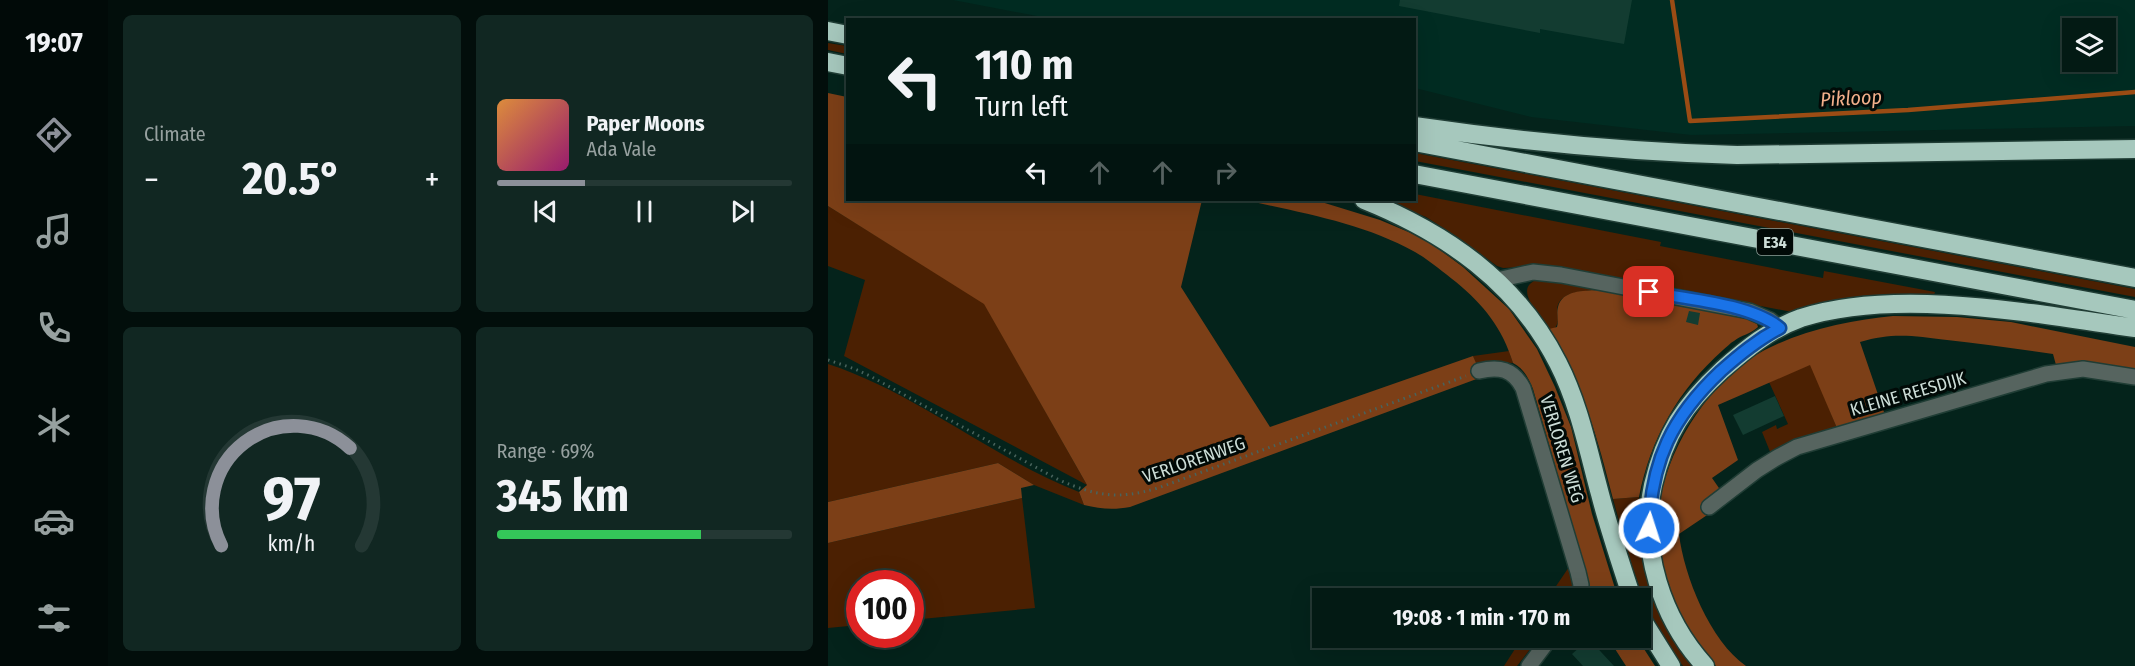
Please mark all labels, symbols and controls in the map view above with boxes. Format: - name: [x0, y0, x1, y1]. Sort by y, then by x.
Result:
- map controls: [2062, 18, 2116, 72]
- button: layers: [2062, 18, 2116, 72]
- text: 19:07: [25, 27, 83, 59]
- text: 110 m: [975, 40, 1074, 90]
- icon: left: [876, 42, 954, 120]
- water label: Pikloop: [1819, 84, 1883, 112]
- text: Turn left: [975, 91, 1068, 123]
- text: Paper Moons: [587, 110, 705, 137]
- icon: directions: [33, 114, 75, 156]
- text: Climate: [144, 122, 206, 146]
- text: Ada Vale: [587, 137, 656, 161]
- text: 20.5°: [242, 152, 341, 206]
- icon: left: [1020, 156, 1053, 189]
- icon: ahead: [1083, 156, 1116, 189]
- icon: ahead: [1146, 156, 1179, 189]
- icon: right: [1209, 156, 1242, 189]
- text: −: [144, 160, 159, 200]
- text: +: [424, 160, 439, 200]
- icon: previous: [529, 195, 562, 228]
- icon: pause: [628, 195, 661, 228]
- icon: next: [726, 195, 759, 228]
- icon: music: [33, 210, 75, 252]
- road number: E34: [1757, 229, 1793, 255]
- pin: [1623, 266, 1674, 317]
- icon: arrive: [1632, 275, 1665, 308]
- icon: phone: [33, 307, 75, 349]
- street label: KLEINE REESDIJK: [1848, 367, 1969, 421]
- street label: VERLOREN WEG: [1535, 393, 1589, 505]
- icon: climate: [33, 404, 75, 446]
- street label: VERLORENWEG: [1140, 432, 1248, 488]
- text: Range · 69%: [497, 439, 594, 463]
- text: 97: [263, 462, 321, 537]
- text: 345 km: [497, 469, 629, 523]
- position arrow: [1617, 496, 1681, 560]
- icon: car: [33, 500, 75, 542]
- text: km/h: [268, 531, 316, 557]
- speed limit sign: 100: [846, 570, 924, 648]
- icon: filters: [33, 597, 75, 639]
- text: 19:08 · 1 min · 170 m: [1393, 604, 1570, 631]

